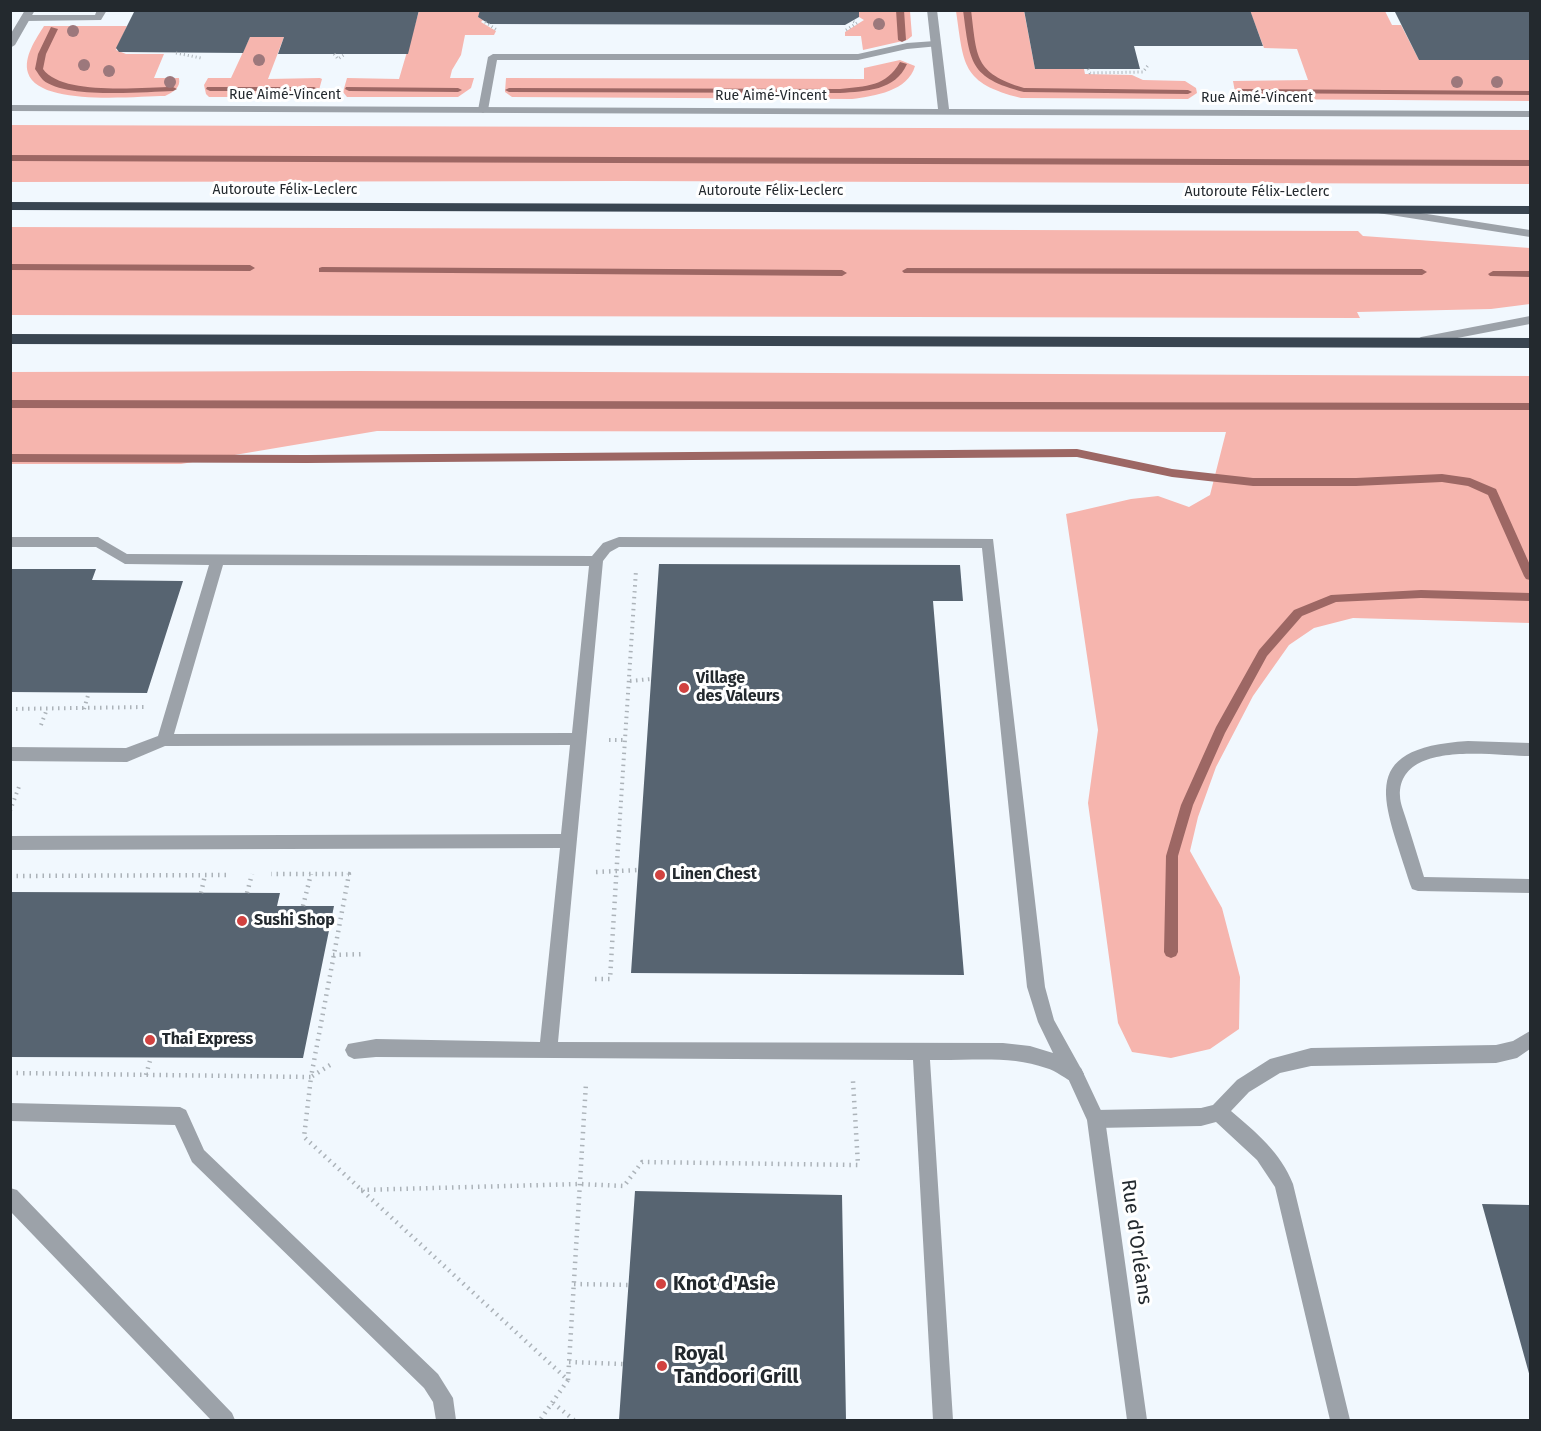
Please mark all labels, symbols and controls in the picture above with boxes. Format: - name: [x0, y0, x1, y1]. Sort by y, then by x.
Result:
- street label: Rue Aimé-Vincent: [229, 87, 341, 103]
- street label: Rue Aimé-Vincent: [715, 88, 827, 104]
- street label: Rue Aimé-Vincent: [1201, 90, 1313, 106]
- street label: Autoroute Félix-Leclerc: [213, 182, 357, 198]
- street label: Autoroute Félix-Leclerc: [699, 183, 843, 199]
- street label: Autoroute Félix-Leclerc: [1185, 184, 1329, 200]
- place label: Village des Valeurs: [696, 669, 780, 707]
- marker: Village des Valeurs: [677, 681, 691, 695]
- place label: Linen Chest: [672, 865, 757, 885]
- marker: Linen Chest: [653, 868, 667, 882]
- place label: Sushi Shop: [254, 911, 335, 931]
- marker: Sushi Shop: [235, 914, 249, 928]
- place label: Thai Express: [162, 1030, 253, 1050]
- marker: Thai Express: [143, 1033, 157, 1047]
- street label: Rue d'Orléans: [1115, 1178, 1157, 1306]
- place label: Knot d'Asie: [673, 1272, 776, 1296]
- marker: Knot d'Asie: [654, 1277, 668, 1291]
- place label: Royal Tandoori Grill: [674, 1342, 798, 1389]
- marker: Royal Tandoori Grill: [655, 1359, 669, 1373]

